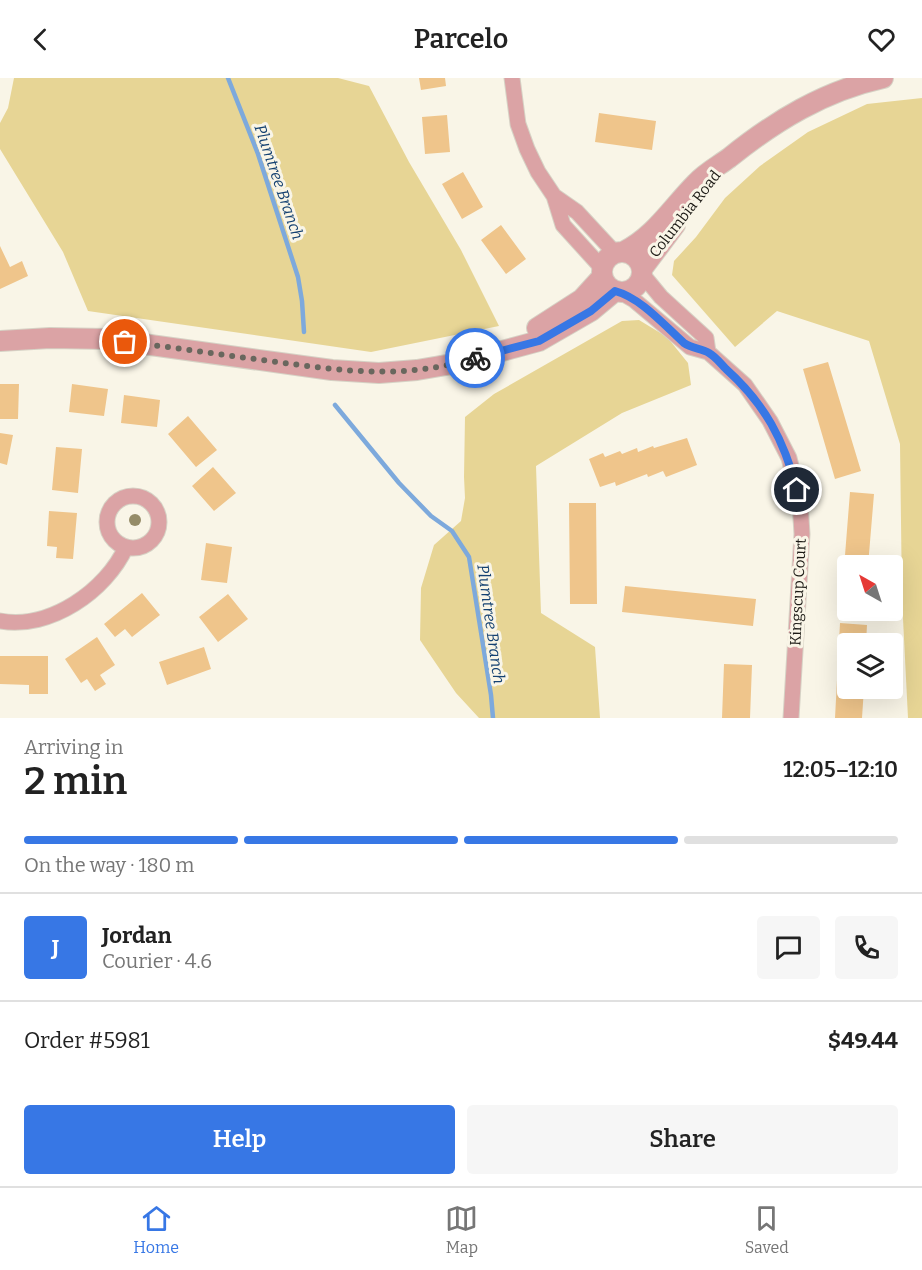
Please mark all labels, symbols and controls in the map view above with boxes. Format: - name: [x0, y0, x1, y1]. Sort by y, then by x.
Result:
- icon: back: [24, 23, 57, 56]
- text: Parcelo: [414, 23, 508, 55]
- icon: heart: [865, 23, 898, 56]
- water label: Plumtree Branch: [250, 122, 308, 242]
- street label: Columbia Road: [646, 167, 725, 261]
- pin: [99, 316, 150, 367]
- icon: bag: [108, 325, 141, 358]
- courier: [445, 328, 505, 388]
- icon: bike: [459, 342, 492, 375]
- pin: [771, 464, 822, 515]
- icon: home: [780, 473, 813, 506]
- street label: Kingscup Court: [786, 537, 810, 646]
- north arrow: [837, 555, 903, 621]
- map controls: [837, 555, 903, 699]
- water label: Plumtree Branch: [473, 563, 509, 685]
- button: layers: [837, 633, 903, 699]
- text: Arriving in: [24, 735, 123, 759]
- text: 12:05–12:10: [783, 756, 898, 783]
- text: 2 min: [24, 758, 127, 804]
- text: On the way · 180 m: [24, 853, 194, 877]
- button: chat: [757, 916, 820, 979]
- button: phone: [835, 916, 898, 979]
- text: Jordan: [102, 922, 172, 949]
- text: J: [52, 934, 59, 961]
- text: Courier · 4.6: [102, 949, 212, 973]
- text: Order #5981: [24, 1027, 150, 1054]
- text: $49.44: [828, 1027, 898, 1054]
- button: Help: [24, 1105, 455, 1174]
- button: Share: [467, 1105, 898, 1174]
- tab: Home: [133, 1202, 179, 1257]
- tab: Map: [445, 1202, 478, 1257]
- tab: Saved: [745, 1202, 789, 1257]

